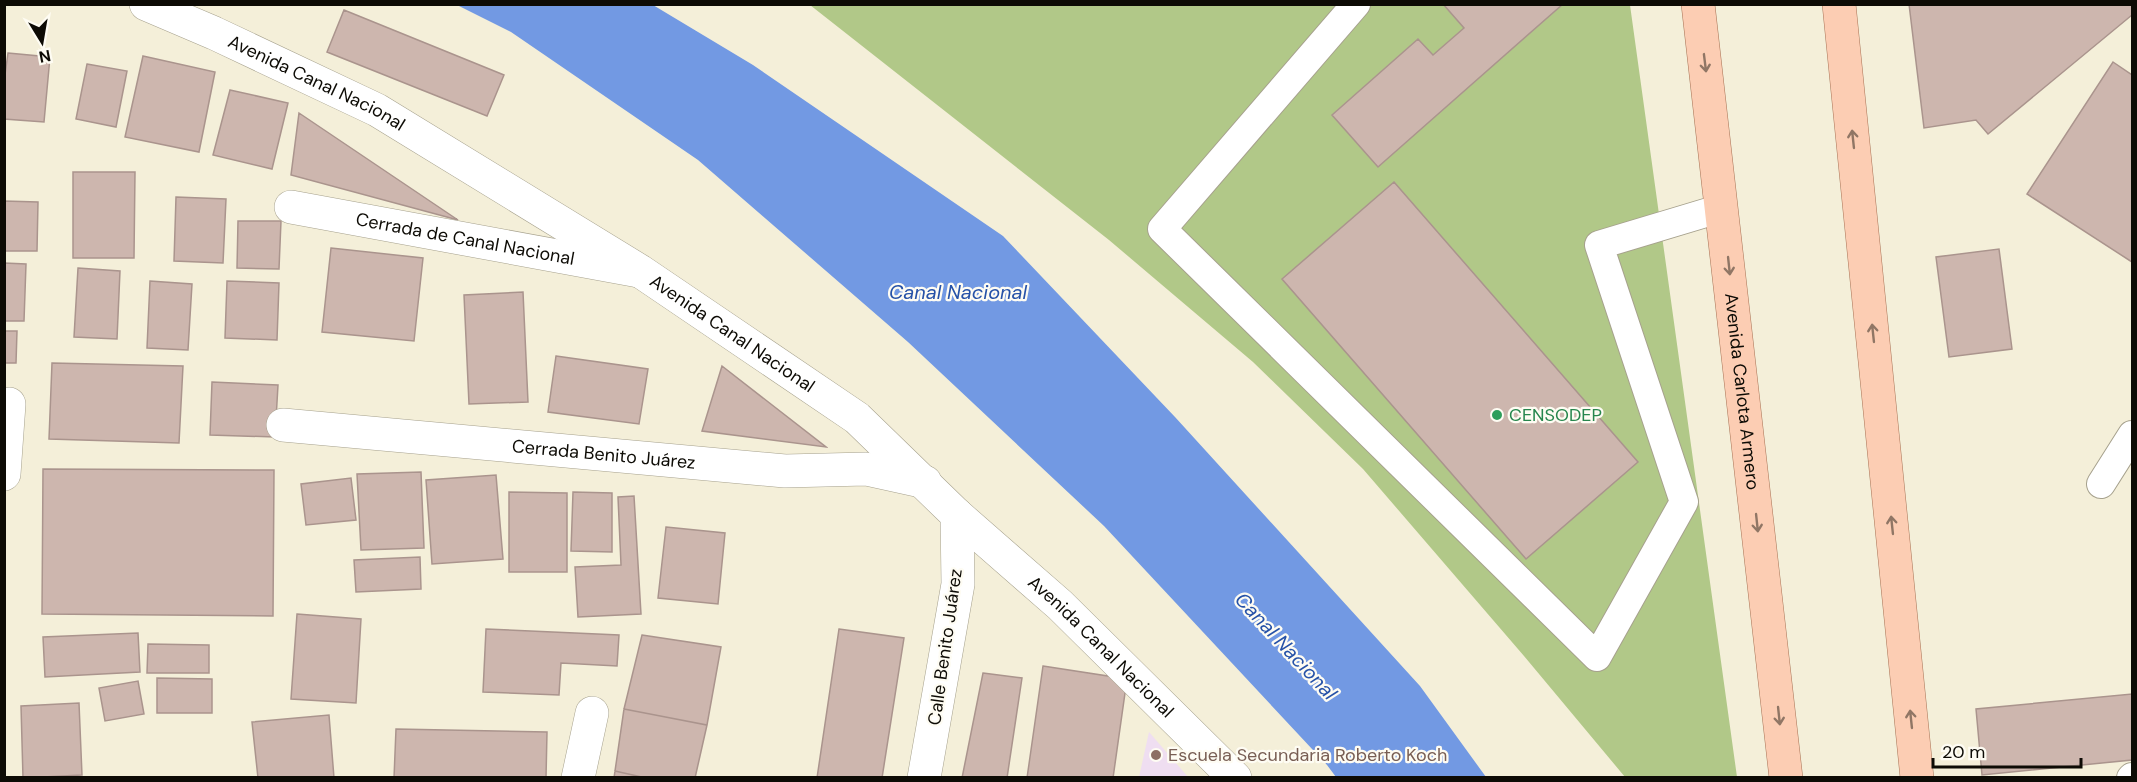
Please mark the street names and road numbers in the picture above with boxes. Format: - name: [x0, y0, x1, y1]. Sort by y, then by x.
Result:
- street label: Avenida Canal Nacional: [224, 29, 410, 136]
- street label: Cerrada de Canal Nacional: [354, 207, 576, 271]
- street label: Avenida Canal Nacional: [645, 269, 819, 398]
- street label: Avenida Carlota Armero: [1719, 292, 1765, 491]
- street label: Cerrada Benito Juárez: [511, 434, 696, 475]
- street label: Calle Benito Juárez: [922, 567, 968, 727]
- street label: Avenida Canal Nacional: [1023, 570, 1179, 723]

